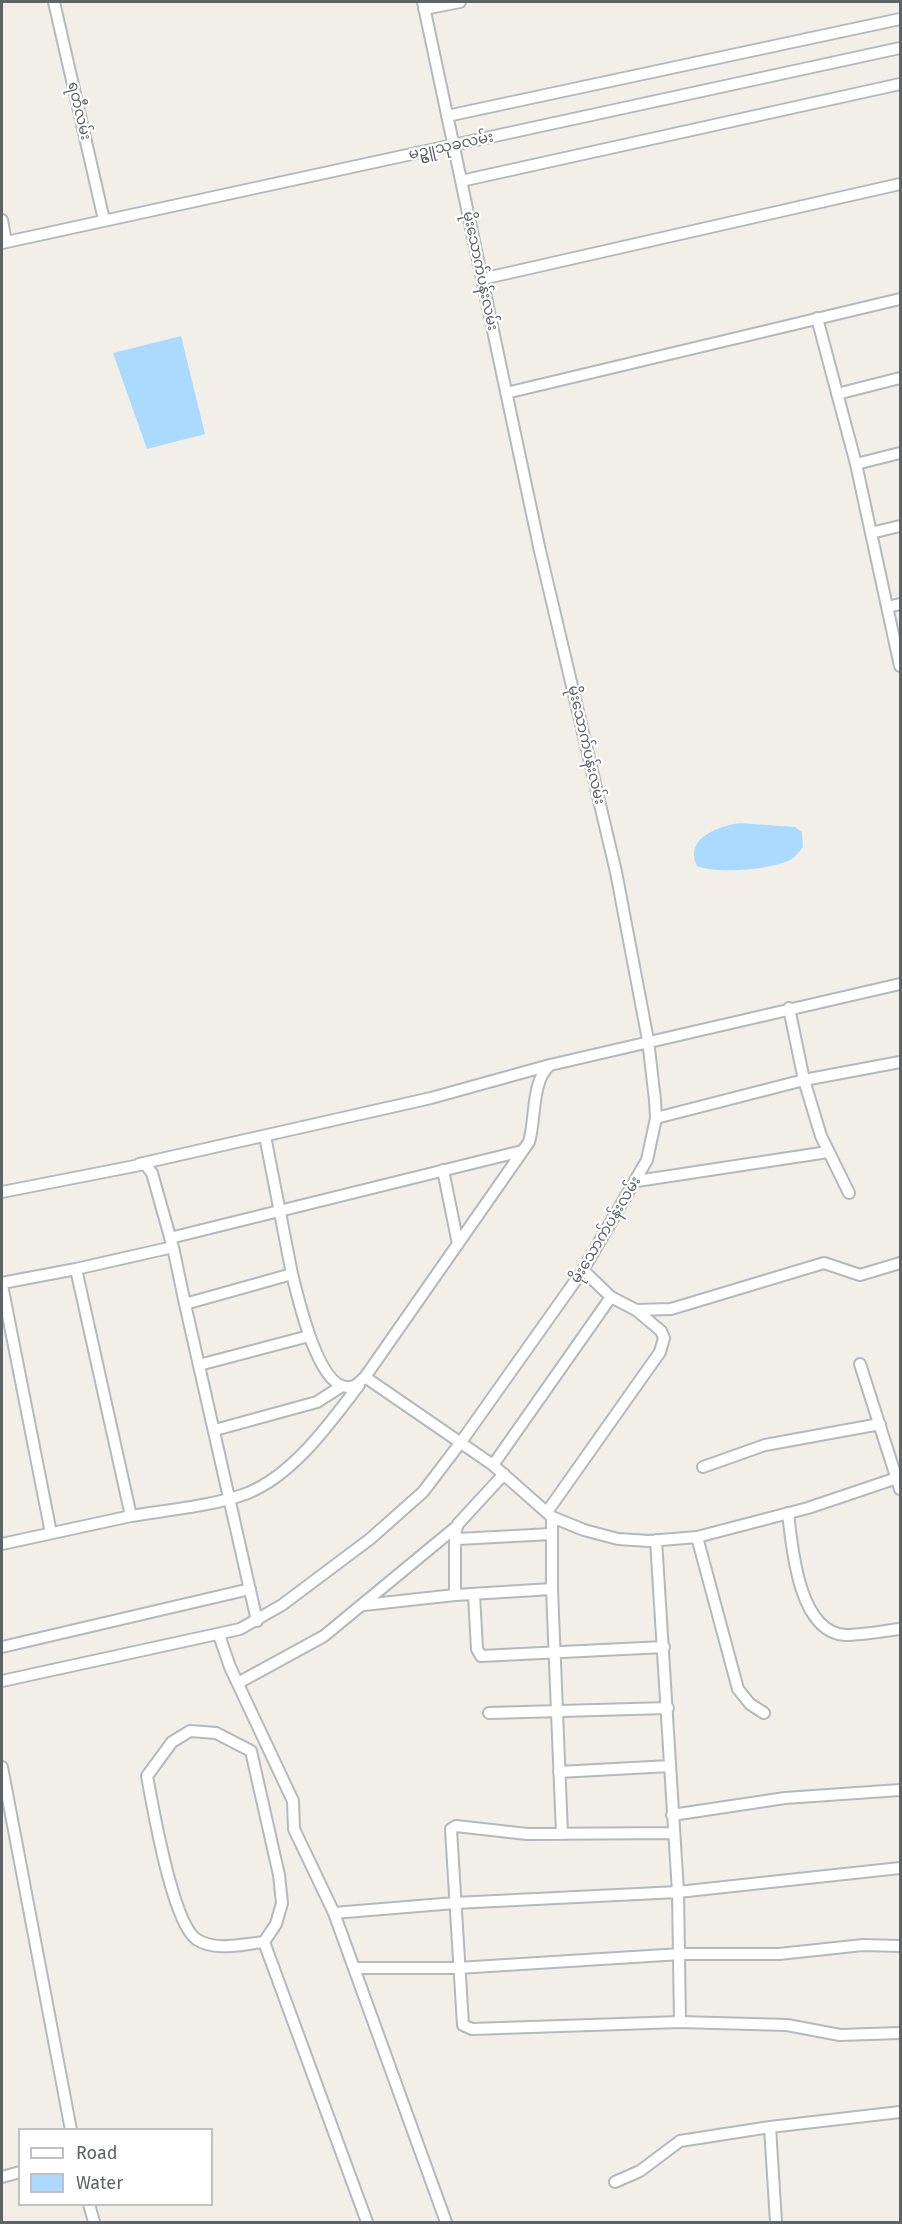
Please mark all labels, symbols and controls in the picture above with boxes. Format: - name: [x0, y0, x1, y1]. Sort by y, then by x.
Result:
- street label: ရတီလမ်း: [64, 80, 94, 142]
- street label: မဥ္ဇူသုခလမ်း: [407, 128, 495, 164]
- street label: မိုးသောက်ပန်းလမ်း: [459, 210, 501, 332]
- street label: မိုးသောက်ပန်းလမ်း: [564, 684, 608, 806]
- street label: မိုးသောက်ပန်းလမ်း: [567, 1173, 645, 1287]
- legend: [18, 2128, 213, 2206]
- text: Road: [76, 2142, 118, 2164]
- text: Water: [76, 2172, 123, 2194]

